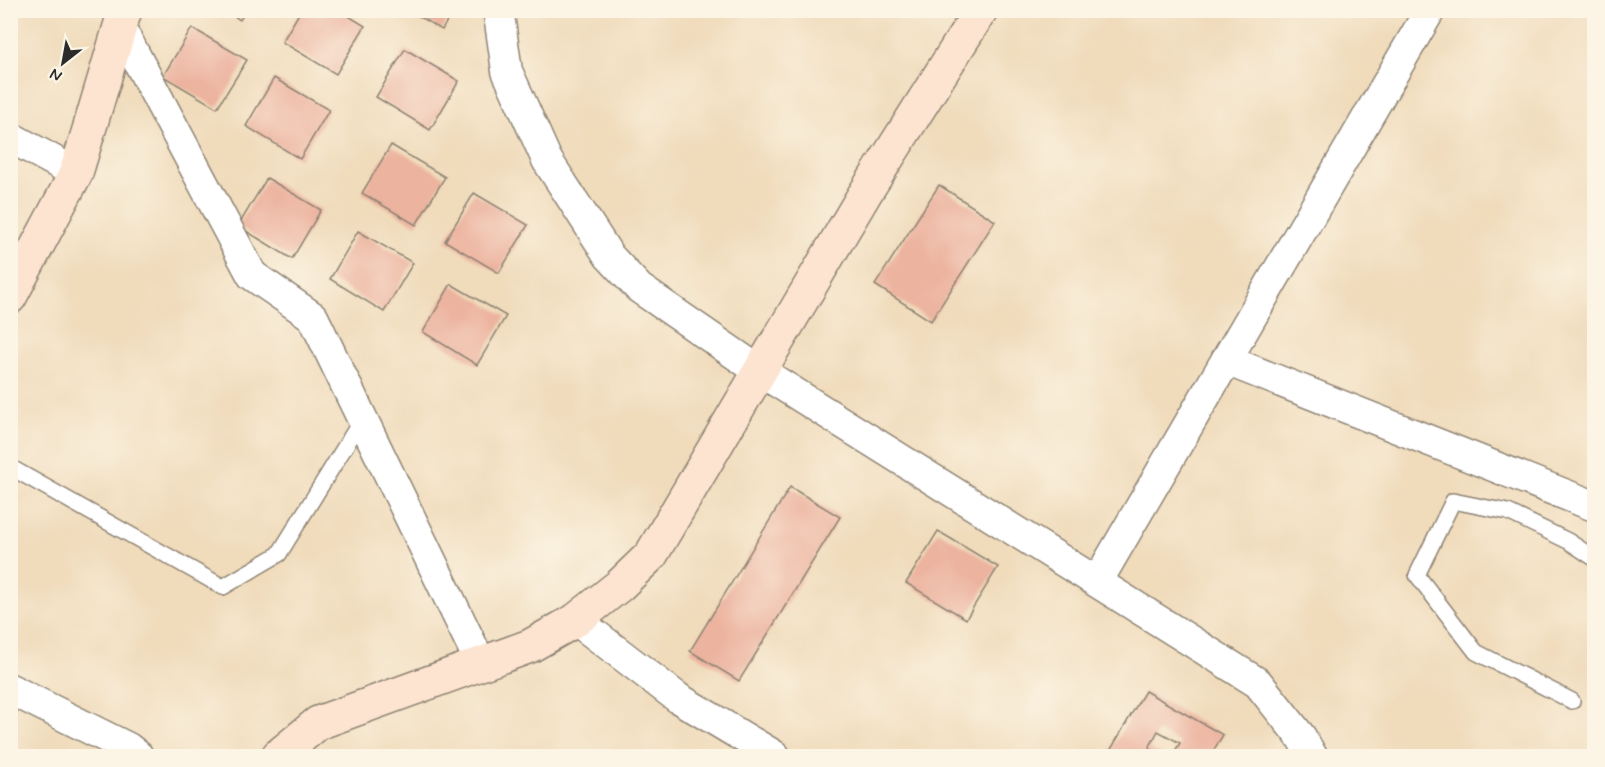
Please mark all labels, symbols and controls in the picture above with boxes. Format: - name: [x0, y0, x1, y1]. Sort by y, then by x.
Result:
- north arrow: [33, 33, 93, 93]
- text: N: [46, 63, 66, 86]

